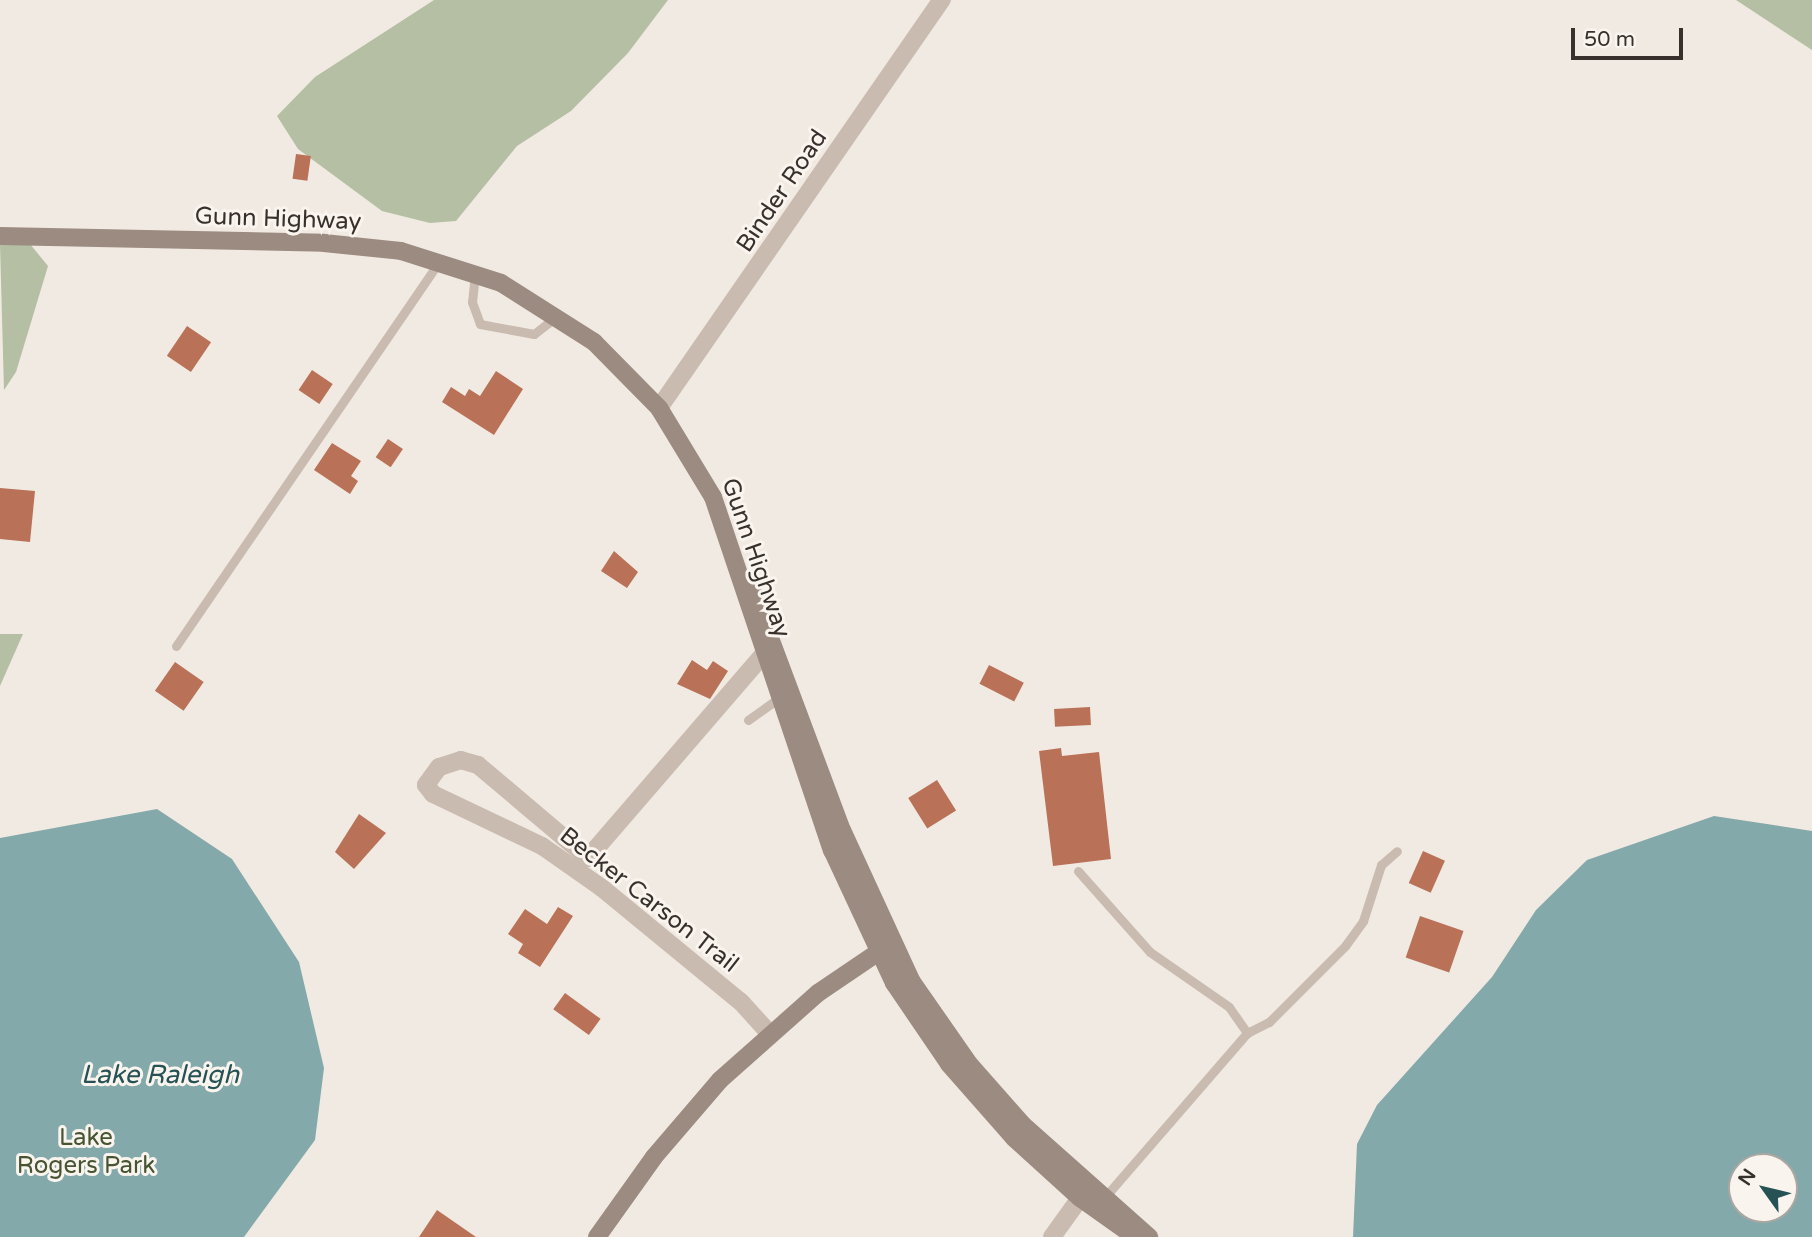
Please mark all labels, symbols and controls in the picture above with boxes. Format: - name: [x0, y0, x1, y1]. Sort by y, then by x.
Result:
- scale bar: [1574, 14, 1686, 58]
- text: 50 m: [1584, 27, 1635, 52]
- street label: Binder Road: [730, 124, 834, 258]
- street label: Gunn Highway: [194, 202, 362, 236]
- street label: Gunn Highway: [715, 475, 797, 641]
- street label: Becker Carson Trail: [554, 821, 744, 979]
- water label: Lake Raleigh: [81, 1059, 239, 1091]
- park label: Lake Rogers Park: [17, 1124, 155, 1180]
- north arrow: [1728, 1153, 1798, 1223]
- text: N: [1734, 1165, 1761, 1190]

